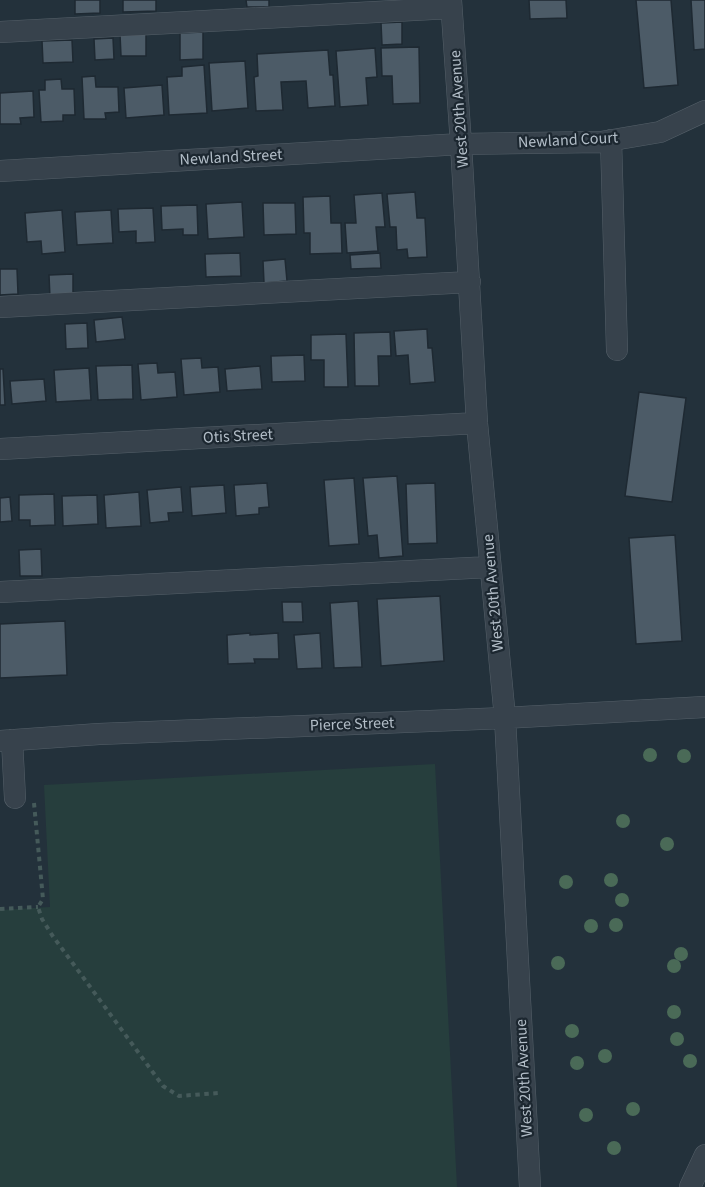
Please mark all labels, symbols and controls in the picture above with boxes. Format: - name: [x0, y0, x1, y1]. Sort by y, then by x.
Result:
- street label: West 20th Avenue: [444, 49, 474, 169]
- street label: Newland Court: [517, 126, 619, 154]
- street label: Newland Street: [179, 143, 284, 171]
- street label: Otis Street: [202, 423, 274, 449]
- street label: West 20th Avenue: [477, 533, 509, 653]
- street label: Pierce Street: [309, 712, 395, 736]
- street label: West 20th Avenue: [510, 1018, 538, 1138]

